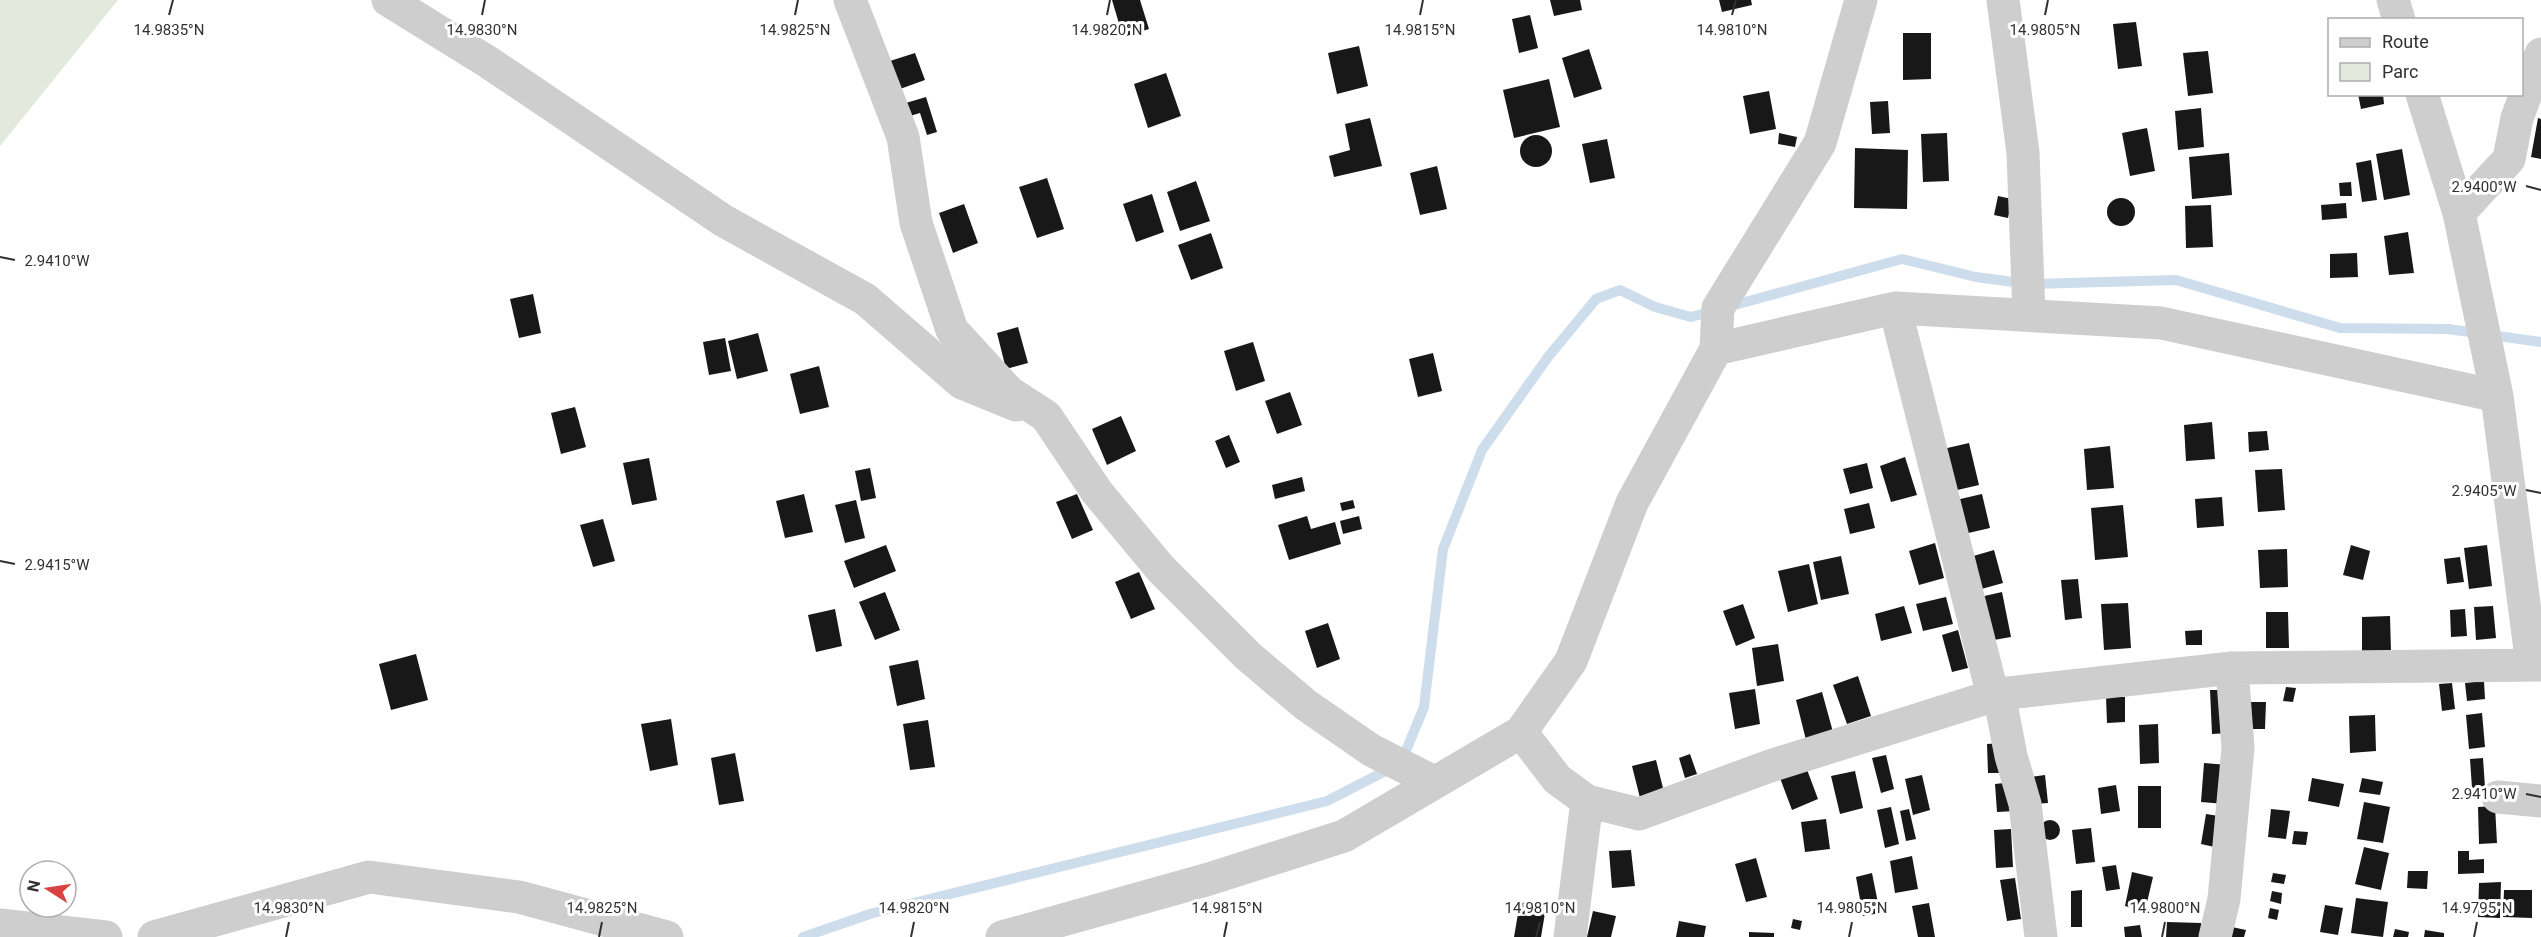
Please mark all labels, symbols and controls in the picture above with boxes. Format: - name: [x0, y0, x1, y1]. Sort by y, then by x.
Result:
- legend: [2328, 18, 2523, 96]
- text: 14.9835°N: [134, 21, 204, 39]
- text: 14.9830°N: [447, 21, 517, 39]
- text: 14.9825°N: [760, 21, 830, 39]
- text: 14.9820°N: [1072, 21, 1142, 39]
- text: 14.9815°N: [1385, 21, 1455, 39]
- text: 14.9810°N: [1697, 21, 1767, 39]
- text: 14.9805°N: [2010, 21, 2080, 39]
- text: Route: [2382, 31, 2429, 52]
- text: Parc: [2382, 61, 2418, 82]
- text: 2.9400°W: [2451, 178, 2517, 196]
- text: 2.9410°W: [24, 252, 90, 270]
- text: 2.9405°W: [2451, 482, 2517, 500]
- text: 2.9415°W: [24, 556, 90, 574]
- text: 2.9410°W: [2451, 785, 2517, 803]
- north arrow: [18, 859, 78, 919]
- text: N: [23, 878, 44, 893]
- text: 14.9830°N: [254, 899, 324, 917]
- text: 14.9825°N: [567, 899, 637, 917]
- text: 14.9820°N: [879, 899, 949, 917]
- text: 14.9815°N: [1192, 899, 1262, 917]
- text: 14.9810°N: [1505, 899, 1575, 917]
- text: 14.9805°N: [1817, 899, 1887, 917]
- text: 14.9800°N: [2130, 899, 2200, 917]
- text: 14.9795°N: [2442, 899, 2512, 917]

